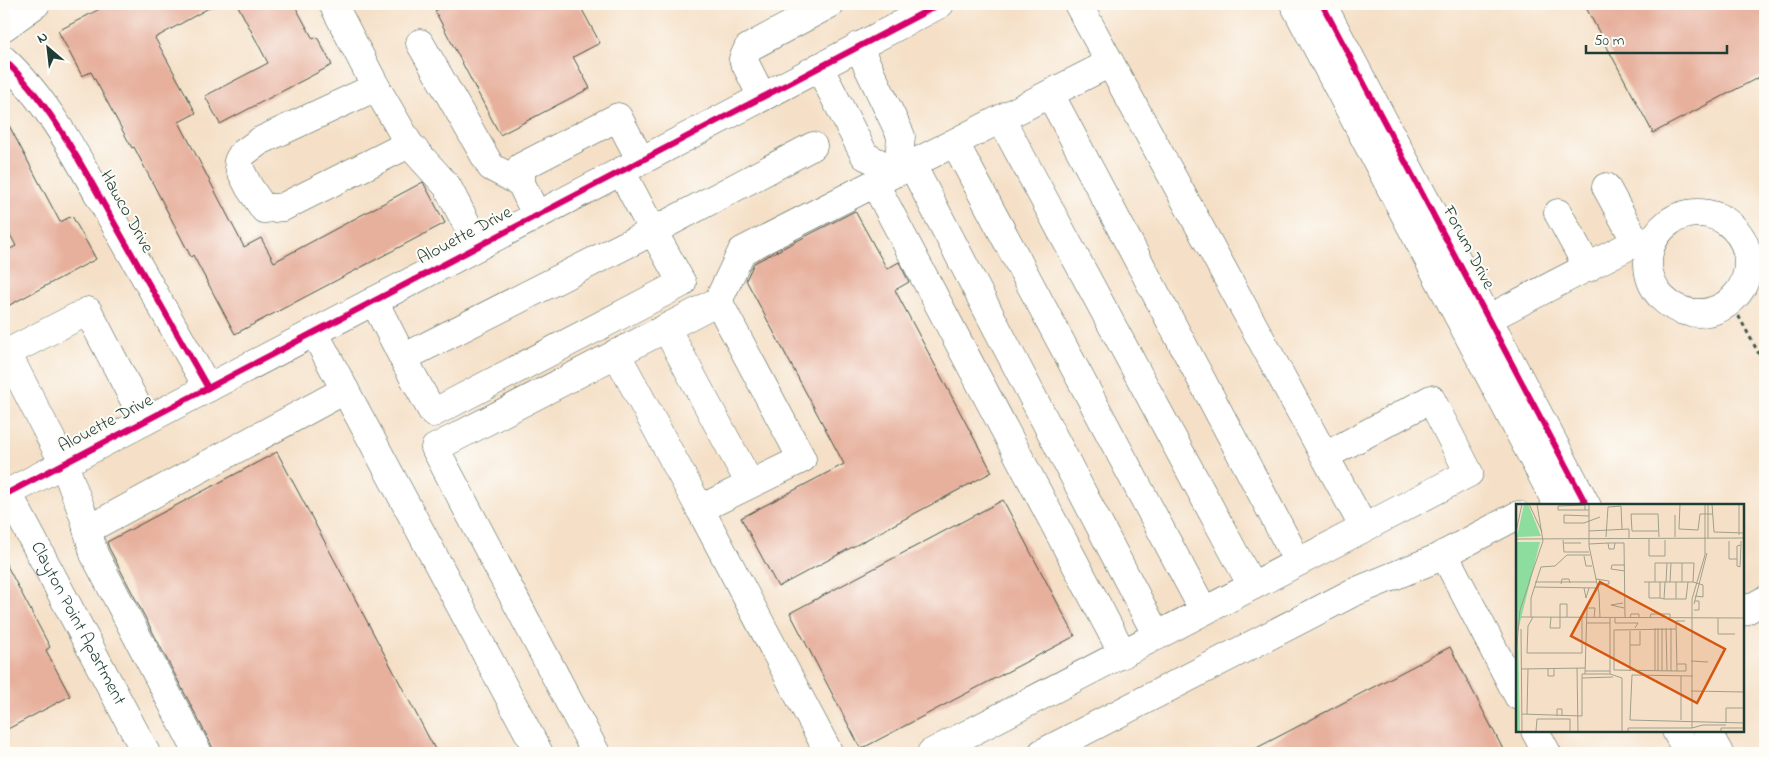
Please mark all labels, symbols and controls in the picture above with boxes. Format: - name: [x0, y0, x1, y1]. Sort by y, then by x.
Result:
- north arrow: [22, 22, 72, 72]
- scale bar: [1586, 22, 1728, 54]
- text: N: [33, 26, 52, 49]
- text: 50 m: [1594, 30, 1625, 52]
- street label: Hawco Drive: [93, 166, 160, 259]
- street label: Alouette Drive: [413, 200, 518, 272]
- street label: Forum Drive: [1435, 201, 1501, 295]
- street label: Alouette Drive: [54, 388, 159, 460]
- inset map: [1516, 504, 1744, 732]
- street label: Clayton Point Apartment: [23, 537, 132, 710]

